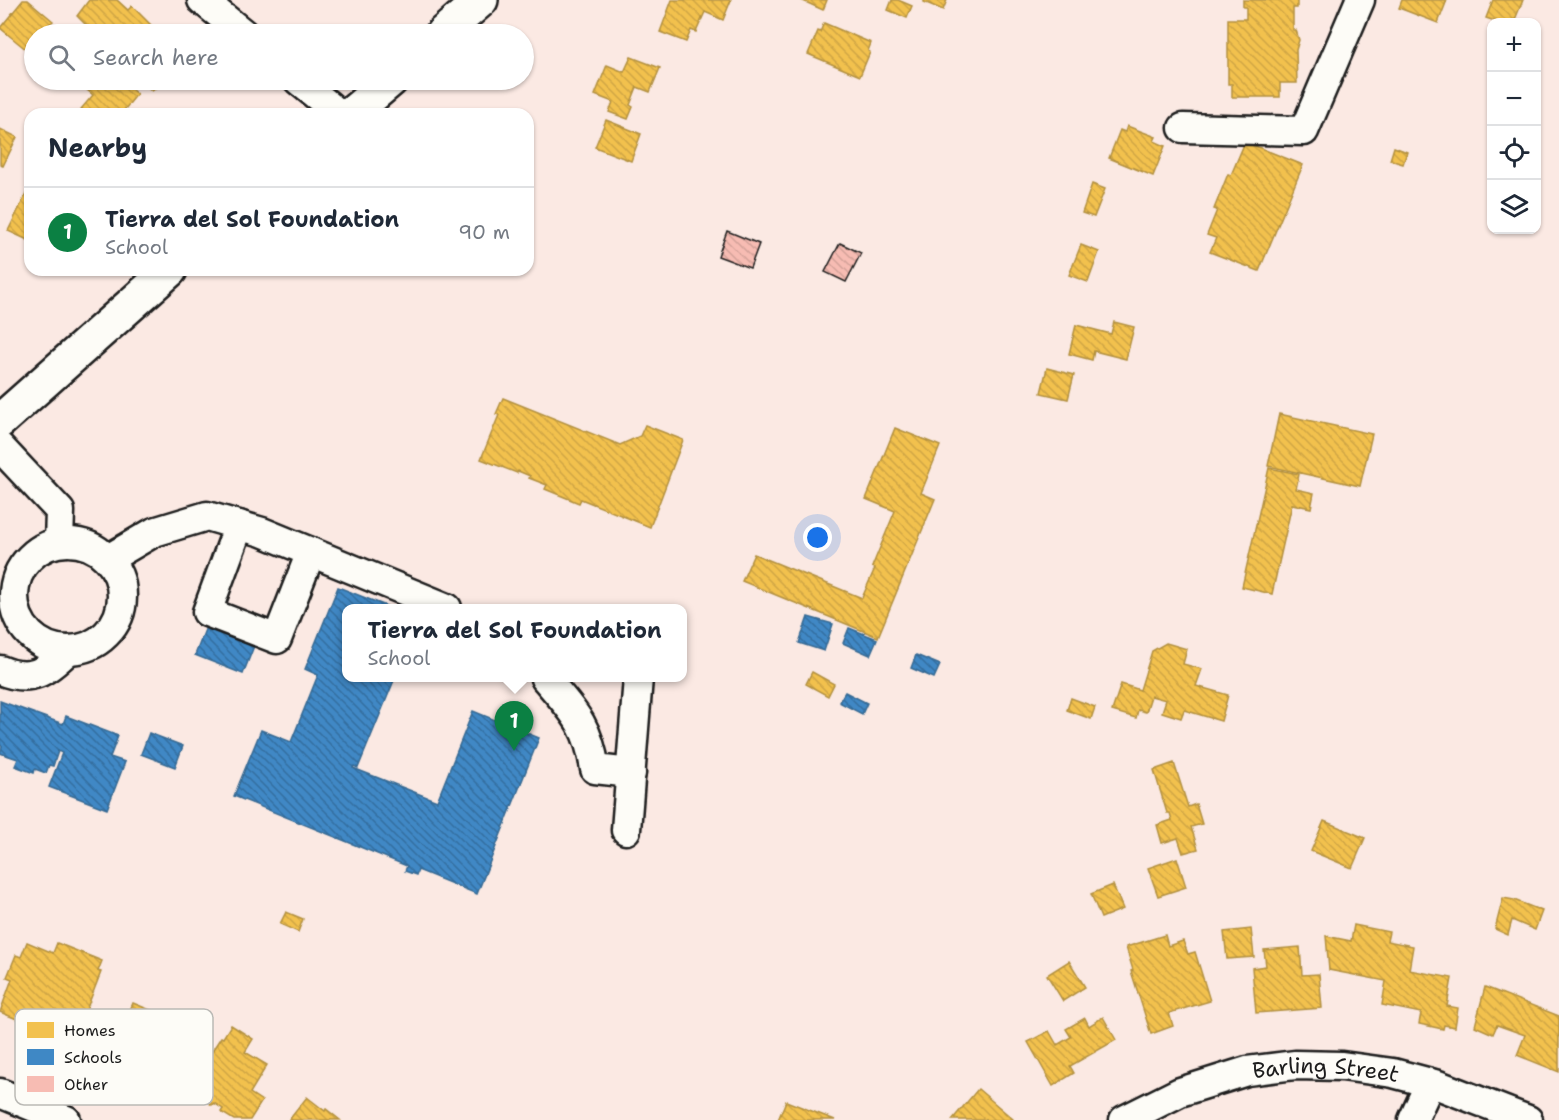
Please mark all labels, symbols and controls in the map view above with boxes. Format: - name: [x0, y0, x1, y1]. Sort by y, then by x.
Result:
- map controls: [1487, 18, 1541, 234]
- button: +: [1487, 18, 1541, 72]
- search box: [24, 24, 534, 90]
- icon: search: [45, 41, 78, 74]
- text: Search here: [93, 43, 219, 72]
- button: −: [1487, 72, 1541, 126]
- button: locate: [1487, 126, 1541, 180]
- text: Nearby: [48, 130, 147, 165]
- button: layers: [1487, 180, 1541, 234]
- text: Tierra del Sol Foundation: [105, 205, 399, 234]
- text: 1: [63, 219, 72, 245]
- text: 90 m: [458, 219, 510, 245]
- text: School: [105, 234, 168, 260]
- your location: [803, 523, 832, 552]
- popup: [342, 604, 687, 682]
- text: Tierra del Sol Foundation: [367, 616, 662, 645]
- text: School: [367, 645, 430, 671]
- pin: 1: [494, 702, 534, 751]
- legend: [15, 1009, 213, 1105]
- text: Homes: [64, 1020, 116, 1041]
- text: Schools: [64, 1047, 122, 1068]
- street label: Barling Street: [1251, 1050, 1403, 1089]
- text: Other: [64, 1074, 108, 1095]

